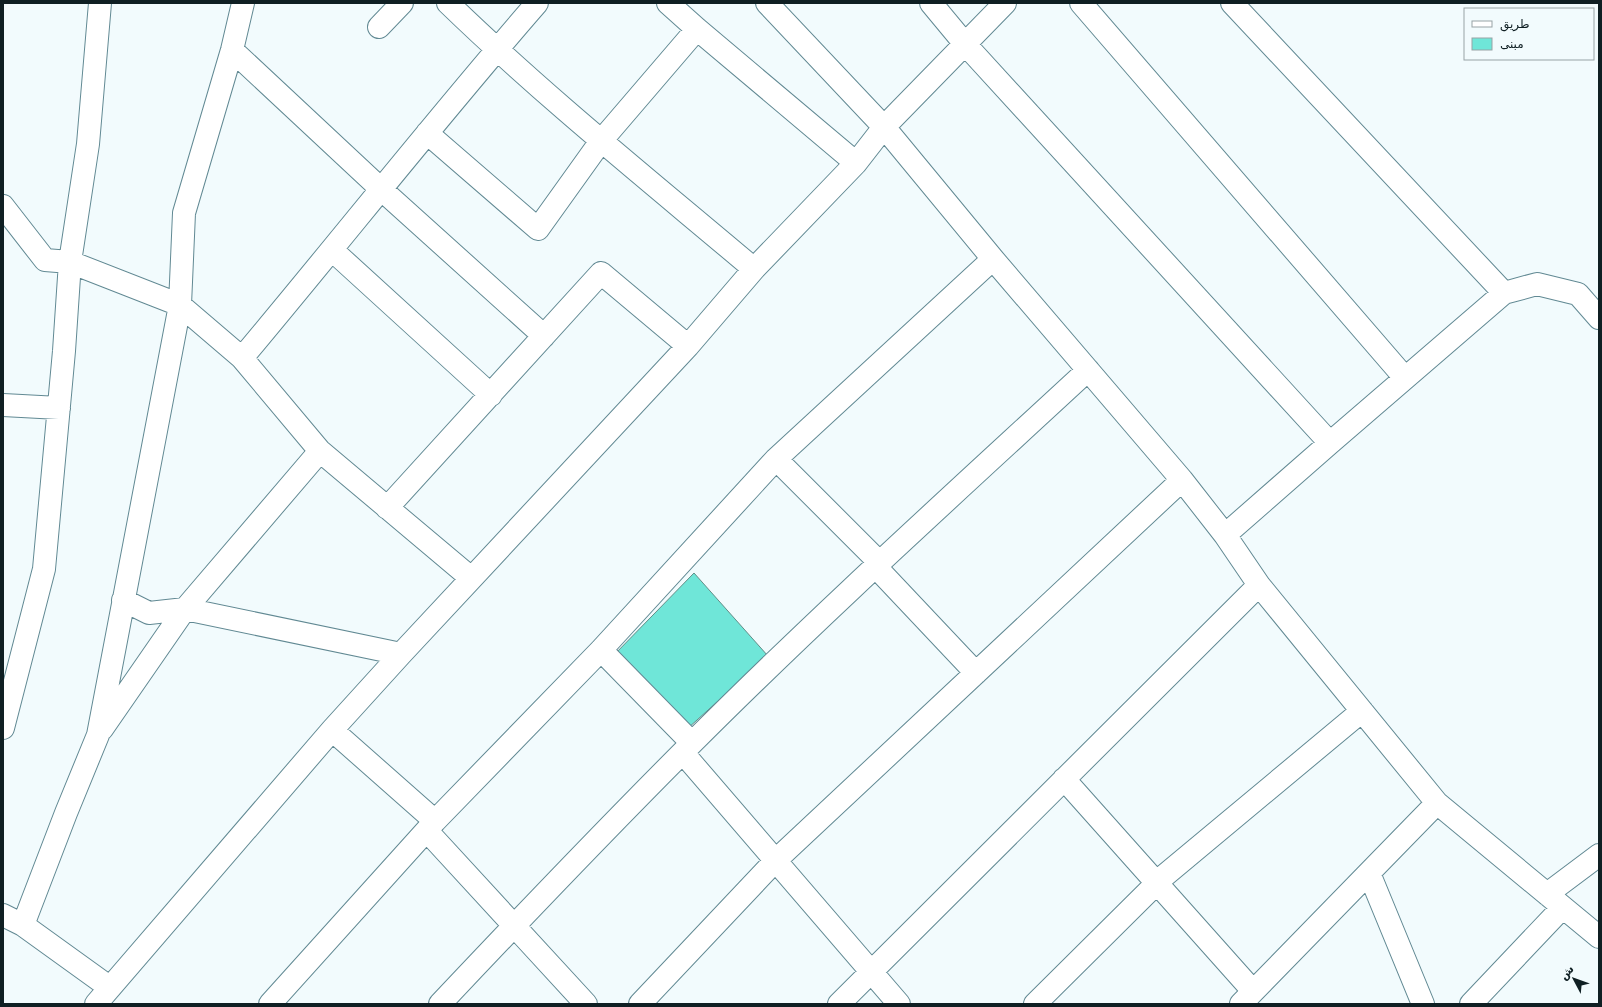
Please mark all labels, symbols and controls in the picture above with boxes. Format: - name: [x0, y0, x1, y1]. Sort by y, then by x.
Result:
- legend: [1464, 8, 1594, 60]
- text: طريق: [1500, 17, 1530, 32]
- text: مبنى: [1500, 37, 1524, 51]
- north arrow: [1554, 959, 1594, 999]
- text: ش: [1557, 963, 1577, 983]

